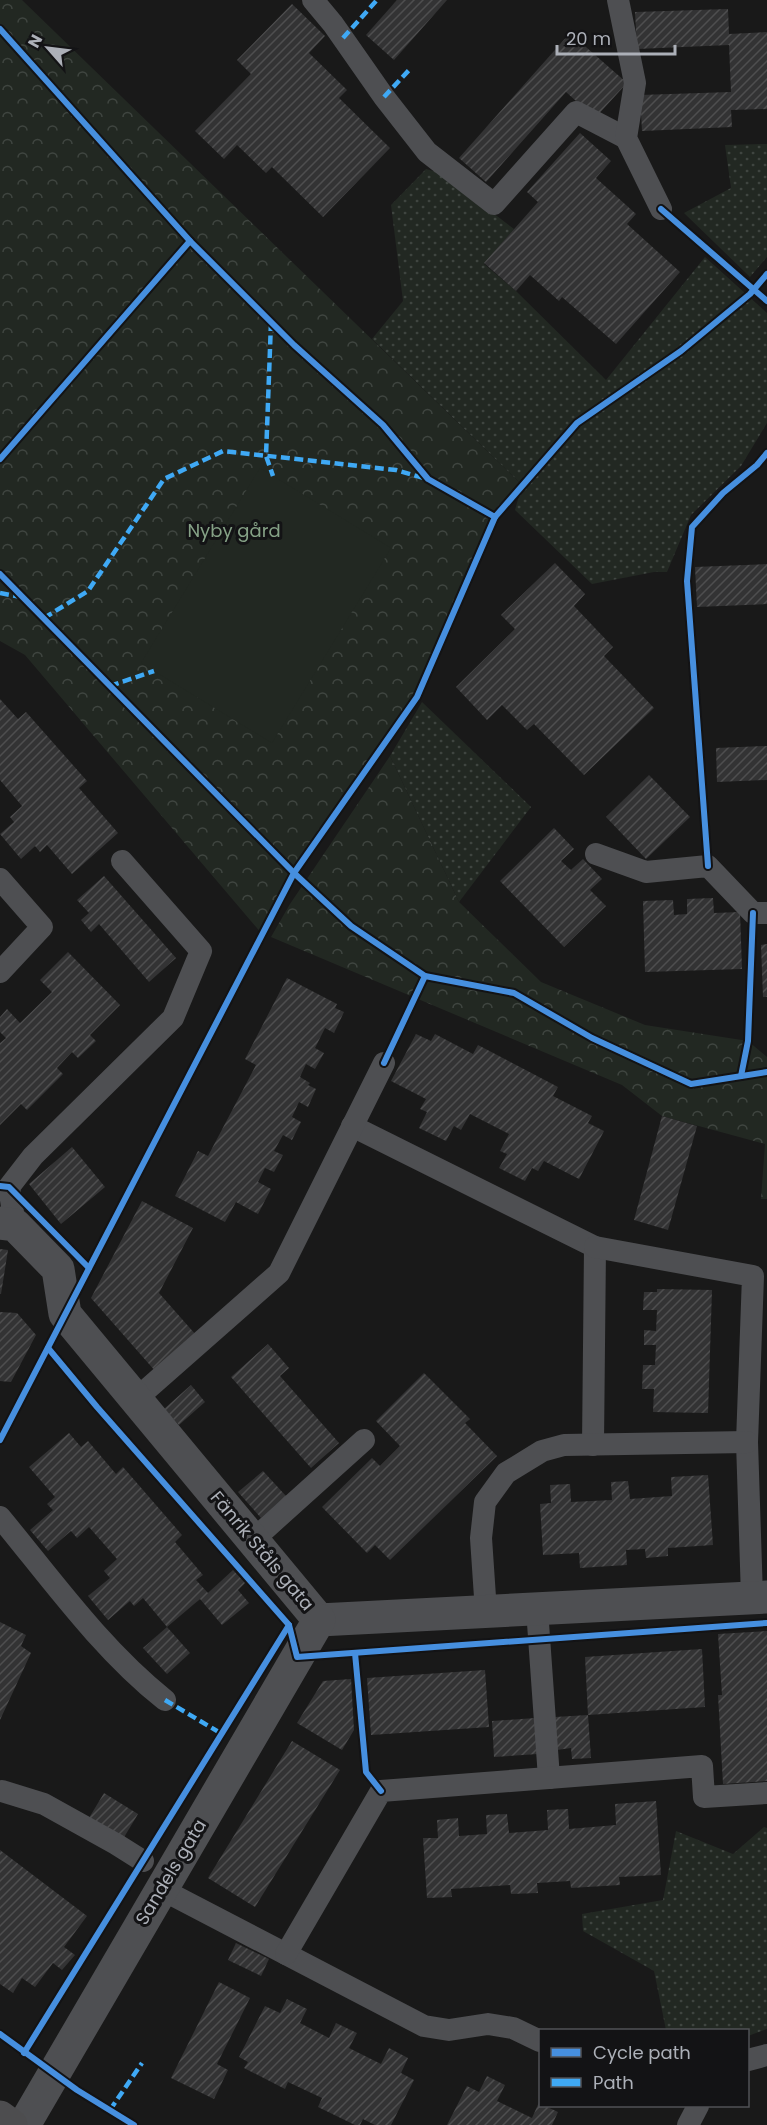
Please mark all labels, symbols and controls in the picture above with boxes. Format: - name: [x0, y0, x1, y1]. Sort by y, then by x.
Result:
- north arrow: [18, 18, 78, 78]
- scale bar: [557, 18, 676, 56]
- text: 20 m: [566, 26, 611, 51]
- text: N: [22, 30, 48, 52]
- park label: Nyby gård: [187, 518, 281, 543]
- street label: Fänrik Ståls gata: [205, 1486, 320, 1616]
- street label: Sandels gata: [129, 1814, 212, 1929]
- legend: [539, 2029, 749, 2107]
- text: Cycle path: [593, 2040, 691, 2065]
- text: Path: [593, 2070, 634, 2095]

